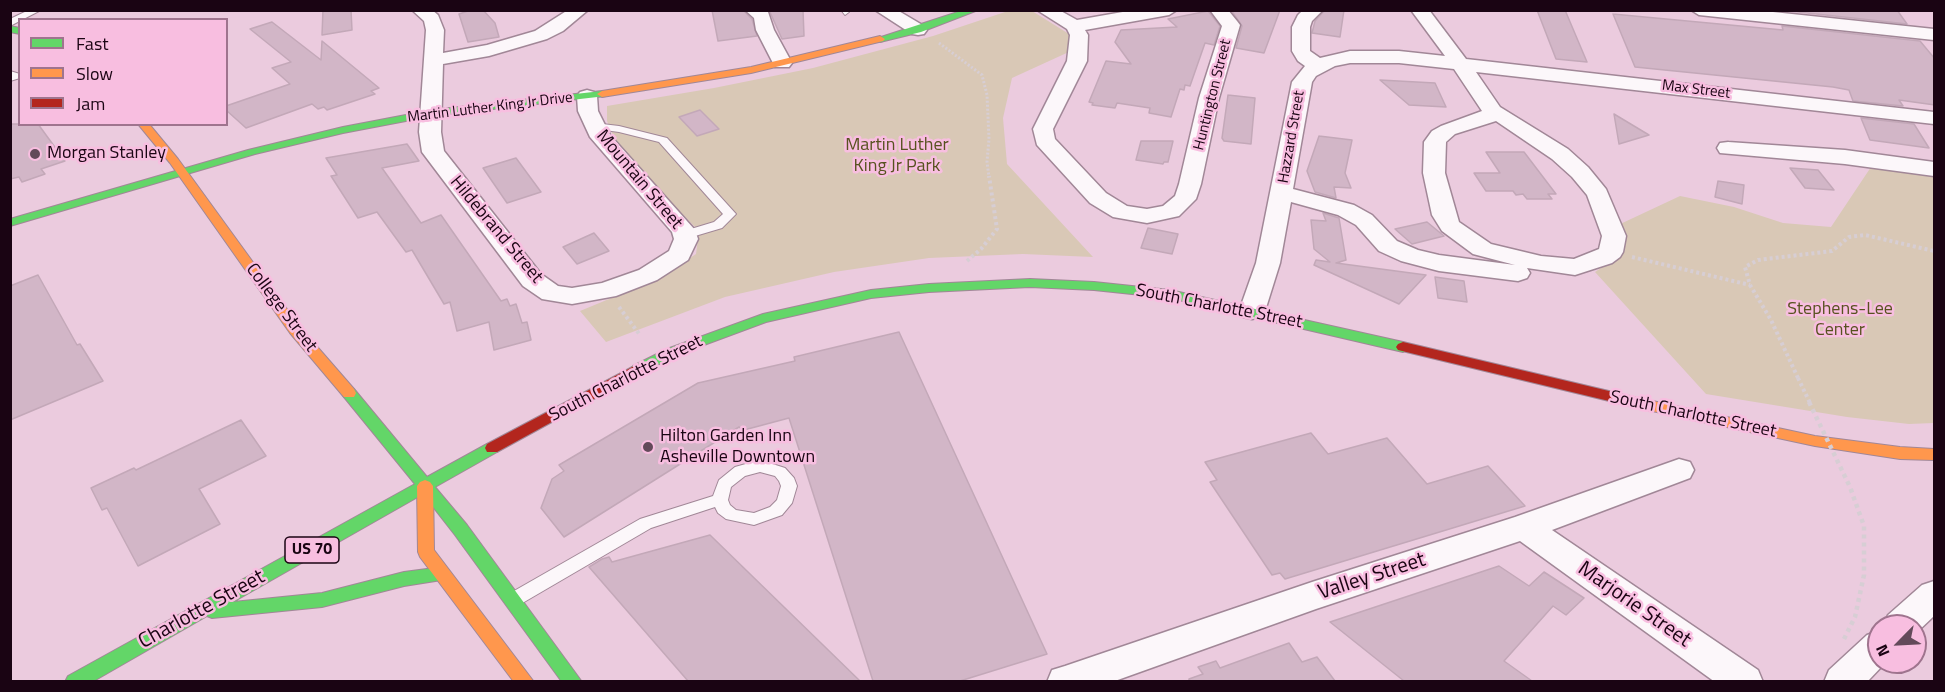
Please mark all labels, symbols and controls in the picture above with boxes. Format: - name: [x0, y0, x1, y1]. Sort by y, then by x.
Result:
- legend: [18, 18, 228, 126]
- text: Fast: [76, 30, 109, 57]
- street label: Huntington Street: [1191, 38, 1235, 152]
- text: Slow: [76, 60, 113, 87]
- street label: Max Street: [1661, 77, 1731, 103]
- street label: Martin Luther King Jr Drive: [406, 89, 574, 127]
- street label: Hazzard Street: [1275, 89, 1309, 185]
- text: Jam: [76, 90, 105, 117]
- street label: Mountain Street: [591, 126, 687, 234]
- park label: Martin Luther King Jr Park: [845, 135, 949, 178]
- place label: Morgan Stanley: [47, 143, 166, 165]
- marker: Morgan Stanley: [28, 147, 42, 161]
- street label: Hildebrand Street: [445, 172, 547, 288]
- street label: College Street: [241, 259, 321, 357]
- street label: South Charlotte Street: [1134, 280, 1304, 334]
- park label: Stephens-Lee Center: [1787, 299, 1893, 342]
- street label: South Charlotte Street: [546, 331, 706, 427]
- street label: South Charlotte Street: [1608, 387, 1778, 443]
- place label: Hilton Garden Inn Asheville Downtown: [660, 426, 815, 468]
- marker: Hilton Garden Inn Asheville Downtown: [641, 440, 655, 454]
- road number: US 70: [285, 537, 339, 563]
- street label: Valley Street: [1315, 548, 1429, 606]
- street label: Marjorie Street: [1573, 557, 1695, 653]
- street label: Charlotte Street: [134, 565, 270, 655]
- north arrow: [1867, 614, 1927, 674]
- text: N: [1869, 641, 1896, 660]

